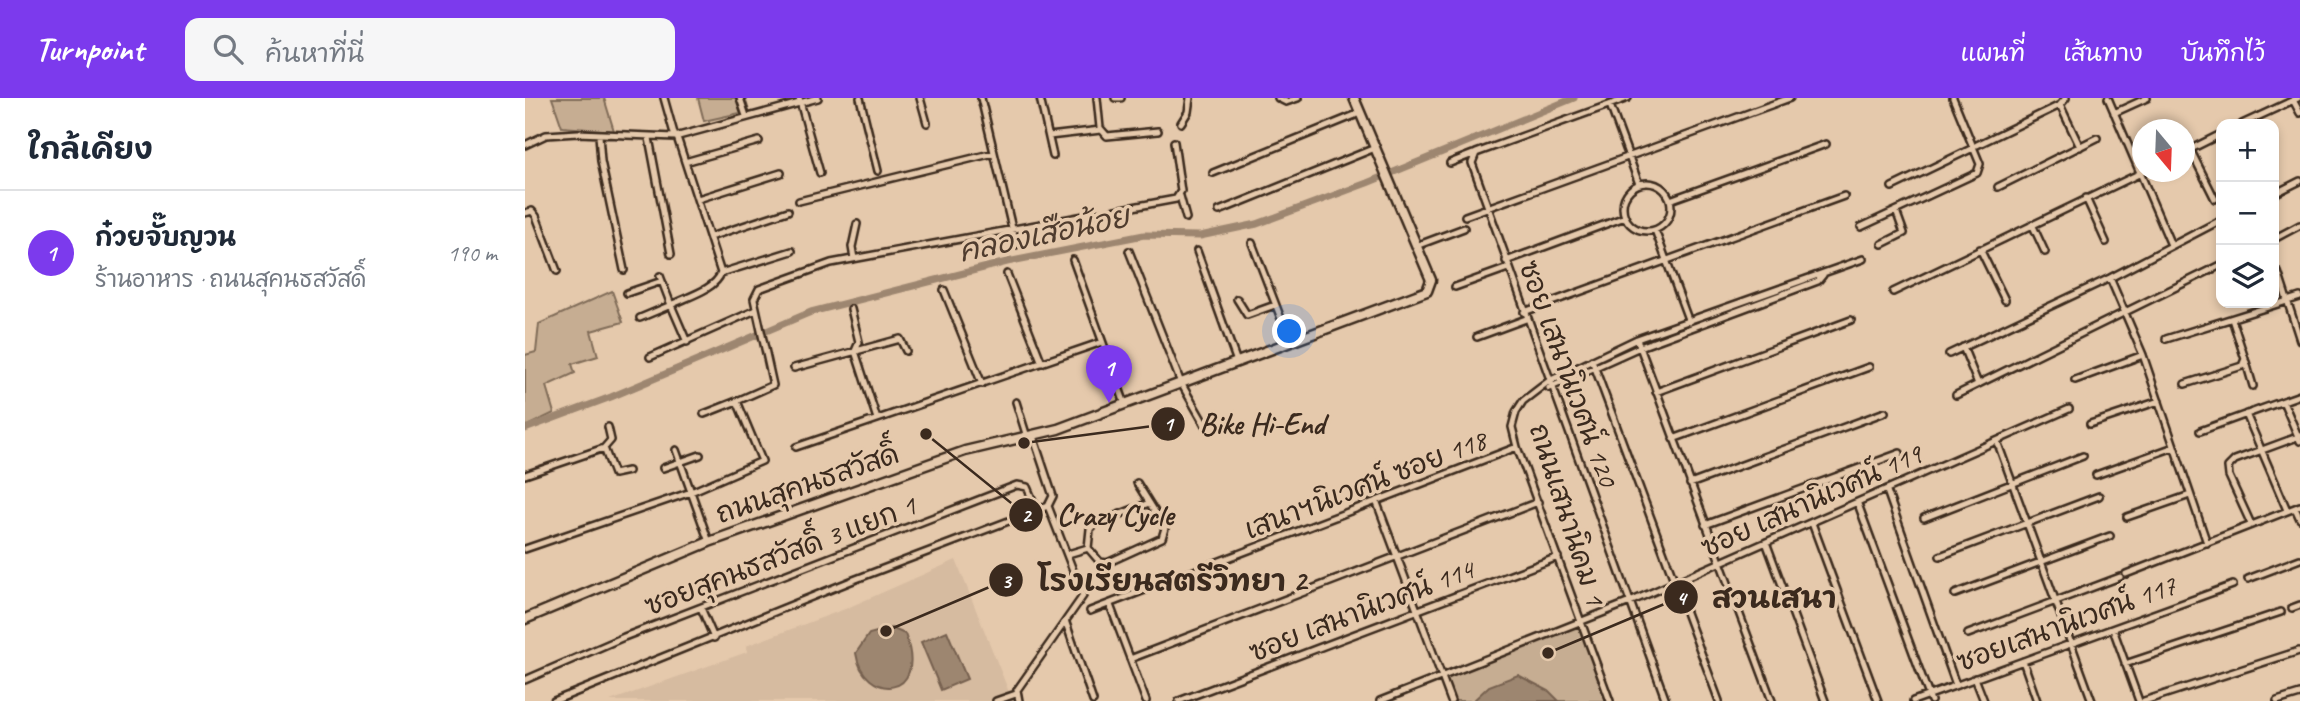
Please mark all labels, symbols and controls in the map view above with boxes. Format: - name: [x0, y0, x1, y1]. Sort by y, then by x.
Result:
- search box: [185, 18, 675, 81]
- text: Turnpoint: [35, 28, 143, 70]
- icon: search: [209, 30, 247, 68]
- text: ค้นหาที่นี่: [265, 37, 364, 70]
- text: แผนที่: [1960, 38, 2025, 68]
- text: เส้นทาง: [2063, 38, 2143, 68]
- text: บันทึกไว้: [2181, 38, 2265, 68]
- north arrow: [2132, 119, 2195, 182]
- map controls: [2216, 119, 2279, 308]
- button: +: [2216, 119, 2279, 182]
- text: ใกล้เคียง: [28, 130, 153, 168]
- button: −: [2216, 182, 2279, 245]
- water label: คลองเสือน้อย: [955, 197, 1135, 271]
- text: ก๋วยจั๊บญวน: [95, 221, 236, 254]
- text: 1: [46, 239, 56, 268]
- text: 190 m: [448, 239, 497, 268]
- button: layers: [2216, 245, 2279, 308]
- street label: ซอย เสนานิเวศน์ 120: [1511, 255, 1628, 493]
- text: ร้านอาหาร · ถนนสุคนธสวัสดิ์: [95, 265, 366, 294]
- your location: [1272, 314, 1306, 348]
- pin: 1: [1086, 345, 1132, 403]
- callout: Bike Hi-End: [1151, 398, 1339, 449]
- text: Bike Hi-End: [1199, 405, 1329, 443]
- text: 1: [1163, 411, 1175, 437]
- street label: ถนนเสนานิคม 1: [1522, 419, 1614, 611]
- street label: เสนาฯนิเวศน์ ซอย 118: [1239, 420, 1493, 547]
- street label: ถนนสุคนธสวัสดิ์: [708, 428, 904, 534]
- street label: ซอย เสนานิเวศน์ 119: [1695, 433, 1929, 565]
- street label: ซอยสุคนธสวัสดิ์ 3 แยก 1: [637, 480, 923, 626]
- callout: Crazy Cycle: [1008, 489, 1187, 540]
- text: Crazy Cycle: [1057, 496, 1176, 534]
- text: 2: [1021, 502, 1033, 528]
- street label: ซอย เสนานิเวศน์ 114: [1243, 549, 1481, 669]
- callout: โรงเรียนสตรีวิทยา 2: [989, 555, 1320, 606]
- text: โรงเรียนสตรีวิทยา 2: [1037, 561, 1309, 600]
- street label: ซอยเสนานิเวศน์ 117: [1951, 565, 2182, 679]
- text: 3: [1001, 568, 1013, 594]
- callout: สวนเสนา: [1663, 572, 1851, 623]
- text: สวนเสนา: [1712, 579, 1836, 617]
- text: 4: [1676, 585, 1688, 611]

